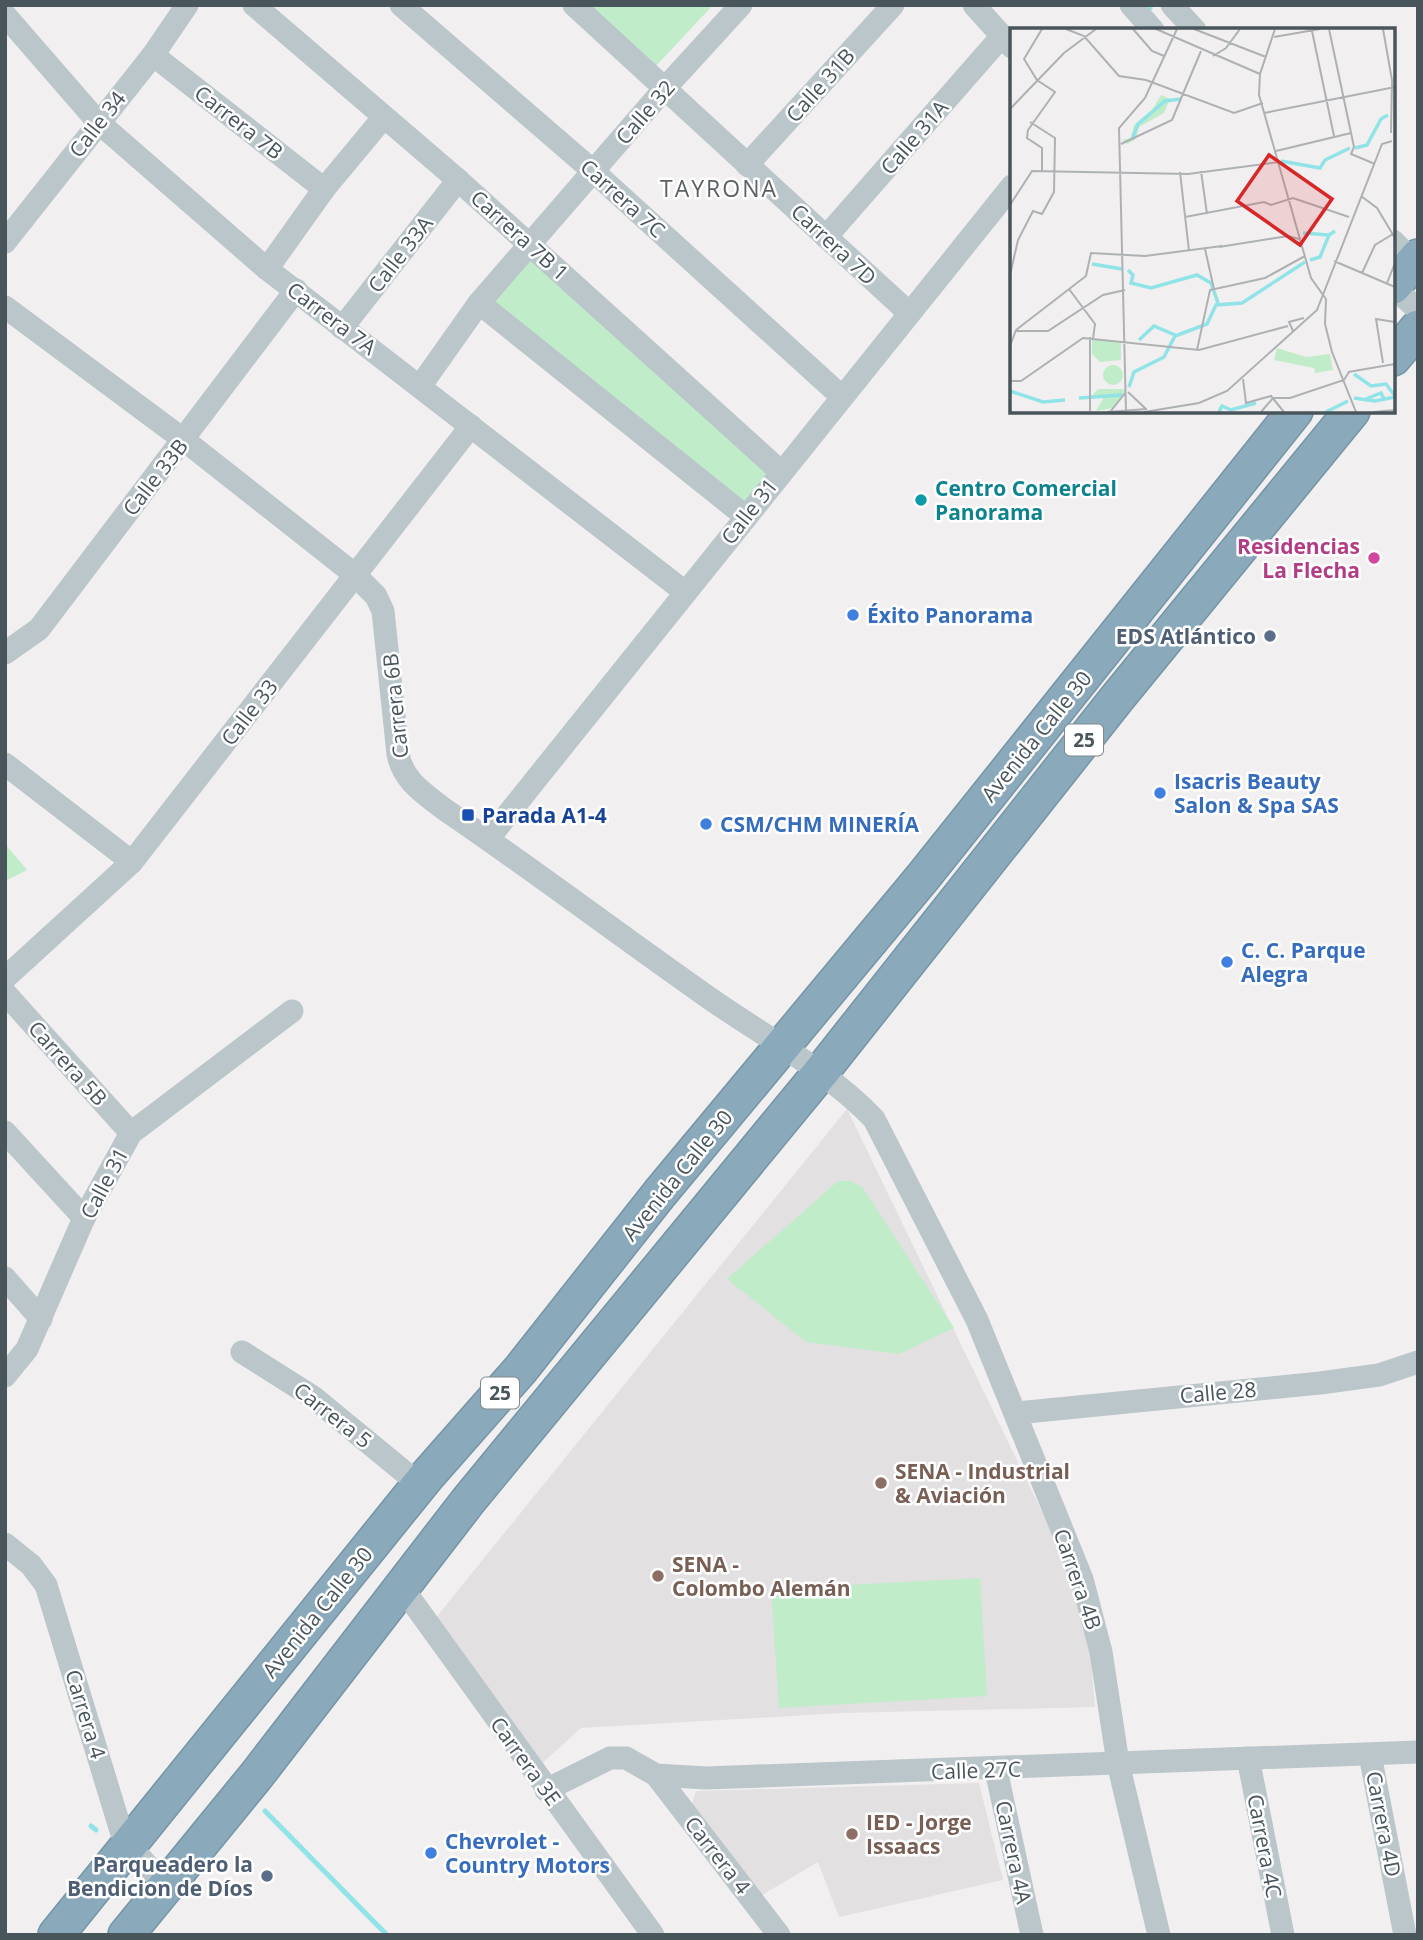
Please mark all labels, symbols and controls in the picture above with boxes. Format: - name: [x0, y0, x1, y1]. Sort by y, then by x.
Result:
- inset map: [1010, 28, 1395, 413]
- street label: Calle 31B: [779, 42, 861, 128]
- street label: Calle 32: [609, 74, 681, 150]
- street label: Carrera 7B: [189, 79, 289, 165]
- street label: Calle 34: [62, 85, 132, 163]
- street label: Calle 31A: [874, 93, 955, 180]
- street label: Carrera 7C: [575, 153, 671, 243]
- district label: TAYRONA: [660, 172, 778, 204]
- street label: Carrera 7B 1: [465, 184, 575, 286]
- street label: Carrera 7D: [785, 197, 883, 291]
- street label: Calle 33A: [361, 209, 439, 298]
- street label: Carrera 7A: [282, 275, 383, 361]
- street label: Calle 33B: [116, 433, 194, 521]
- street label: Calle 31: [714, 472, 784, 550]
- place label: Centro Comercial Panorama: [935, 474, 1117, 526]
- marker: Centro Comercial Panorama: [913, 492, 929, 508]
- place label: Residencias La Flecha: [1237, 532, 1360, 584]
- marker: Residencias La Flecha: [1366, 550, 1382, 566]
- place label: Éxito Panorama: [867, 601, 1033, 629]
- marker: Éxito Panorama: [845, 607, 861, 623]
- place label: EDS Atlántico: [1116, 622, 1256, 650]
- marker: EDS Atlántico: [1262, 628, 1278, 644]
- street label: Carrera 6B: [376, 652, 414, 760]
- street label: Avenida Calle 30: [975, 665, 1097, 807]
- street label: Calle 33: [214, 673, 284, 751]
- road number: 25: [1065, 724, 1103, 755]
- place label: Isacris Beauty Salon & Spa SAS: [1174, 767, 1339, 819]
- marker: Isacris Beauty Salon & Spa SAS: [1152, 785, 1168, 801]
- place label: Parada A1-4: [482, 801, 607, 829]
- marker: Parada A1-4: [460, 807, 476, 823]
- place label: CSM/CHM MINERÍA: [720, 810, 920, 838]
- marker: CSM/CHM MINERÍA: [698, 816, 714, 832]
- place label: C. C. Parque Alegra: [1241, 936, 1366, 988]
- marker: C. C. Parque Alegra: [1219, 954, 1235, 970]
- street label: Carrera 5B: [22, 1015, 114, 1111]
- street label: Avenida Calle 30: [616, 1104, 738, 1246]
- street label: Calle 31: [74, 1143, 134, 1223]
- street label: Calle 28: [1179, 1375, 1257, 1409]
- street label: Carrera 5: [288, 1376, 378, 1454]
- road number: 25: [481, 1378, 519, 1408]
- place label: SENA - Industrial & Aviación: [895, 1457, 1070, 1509]
- marker: SENA - Industrial & Aviación: [873, 1475, 889, 1491]
- street label: Carrera 4B: [1048, 1525, 1108, 1633]
- street label: Avenida Calle 30: [256, 1541, 378, 1683]
- place label: SENA - Colombo Alemán: [672, 1550, 851, 1602]
- marker: SENA - Colombo Alemán: [650, 1568, 666, 1584]
- street label: Carrera 4: [59, 1666, 113, 1762]
- street label: Carrera 3E: [484, 1711, 568, 1811]
- street label: Calle 27C: [931, 1754, 1021, 1786]
- street label: Carrera 4D: [1360, 1769, 1408, 1879]
- street label: Carrera 4C: [1241, 1792, 1289, 1900]
- street label: Carrera 4A: [989, 1798, 1039, 1907]
- place label: IED - Jorge Issaacs: [866, 1808, 972, 1860]
- street label: Carrera 4: [679, 1810, 757, 1900]
- marker: IED - Jorge Issaacs: [844, 1826, 860, 1842]
- place label: Chevrolet - Country Motors: [445, 1827, 610, 1879]
- marker: Chevrolet - Country Motors: [423, 1845, 439, 1861]
- place label: Parqueadero la Bendicion de Díos: [67, 1850, 253, 1902]
- marker: Parqueadero la Bendicion de Díos: [259, 1868, 275, 1884]

